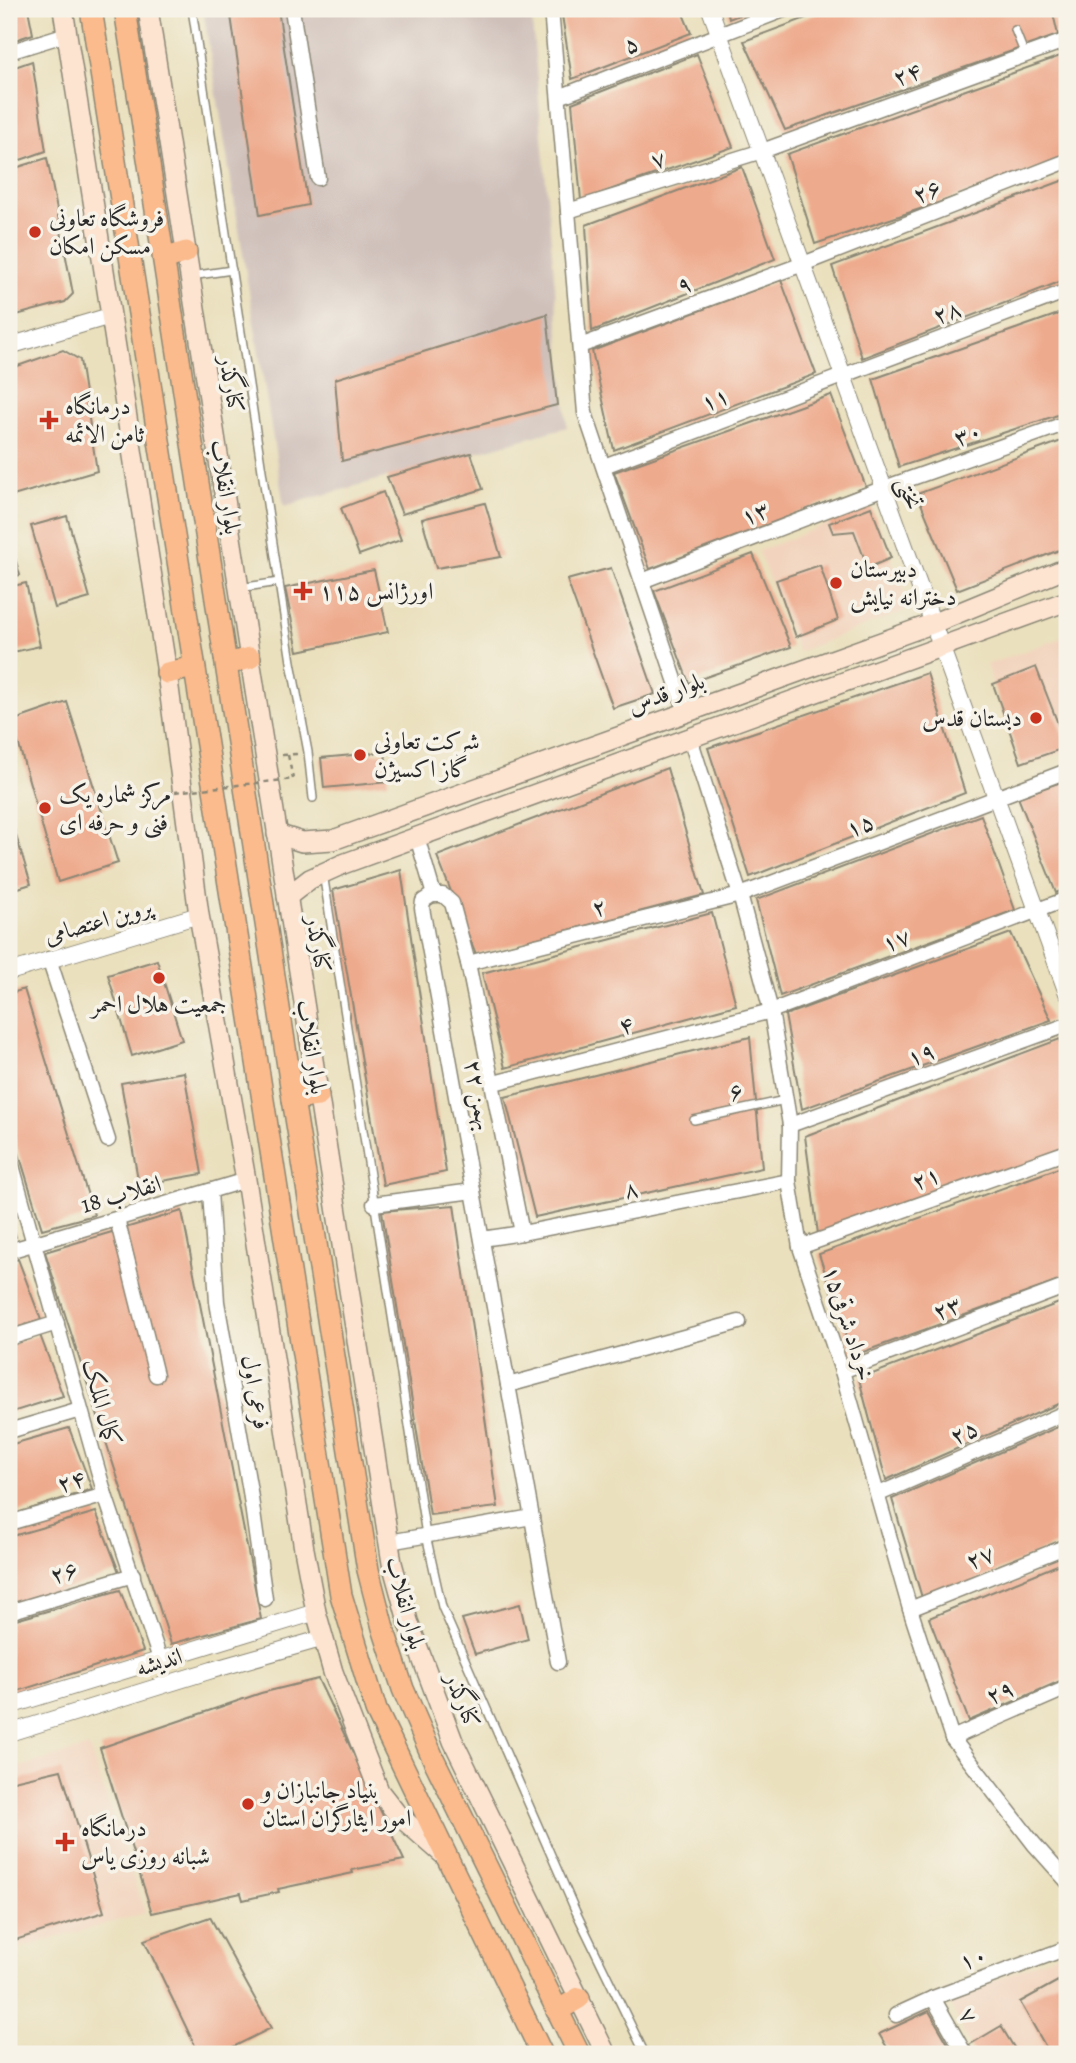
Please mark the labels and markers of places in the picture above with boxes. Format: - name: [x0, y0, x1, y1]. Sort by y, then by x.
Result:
- place label: فروشگاه تعاونی مسکن امکان: [49, 202, 164, 262]
- marker: فروشگاه تعاونی مسکن امکان: [27, 224, 43, 240]
- place label: درمانگاه ثامن الائمه: [65, 390, 145, 450]
- marker: درمانگاه ثامن الائمه: [39, 410, 59, 430]
- place label: دبیرستان دخترانه نیایش: [850, 553, 957, 613]
- place label: اورژانس ۱۱۵: [319, 575, 433, 607]
- marker: دبیرستان دخترانه نیایش: [828, 575, 844, 591]
- marker: اورژانس ۱۱۵: [293, 581, 313, 601]
- place label: دبستان قدس: [922, 702, 1022, 734]
- marker: دبستان قدس: [1028, 710, 1044, 726]
- place label: شرکت تعاونی گاز اکسیژن: [374, 725, 480, 785]
- marker: شرکت تعاونی گاز اکسیژن: [352, 747, 368, 763]
- place label: مرکز شماره یک فنی و حرفه ای: [59, 778, 171, 839]
- marker: مرکز شماره یک فنی و حرفه ای: [37, 800, 53, 816]
- marker: جمعیت هلال احمر: [151, 970, 167, 986]
- place label: جمعیت هلال احمر: [88, 988, 227, 1020]
- place label: بنیاد جانبازان و امور ایثارگران استان: [259, 1774, 411, 1834]
- marker: بنیاد جانبازان و امور ایثارگران استان: [240, 1796, 256, 1812]
- place label: درمانگاه شبانه روزی یاس: [81, 1812, 210, 1872]
- marker: درمانگاه شبانه روزی یاس: [55, 1832, 75, 1852]

